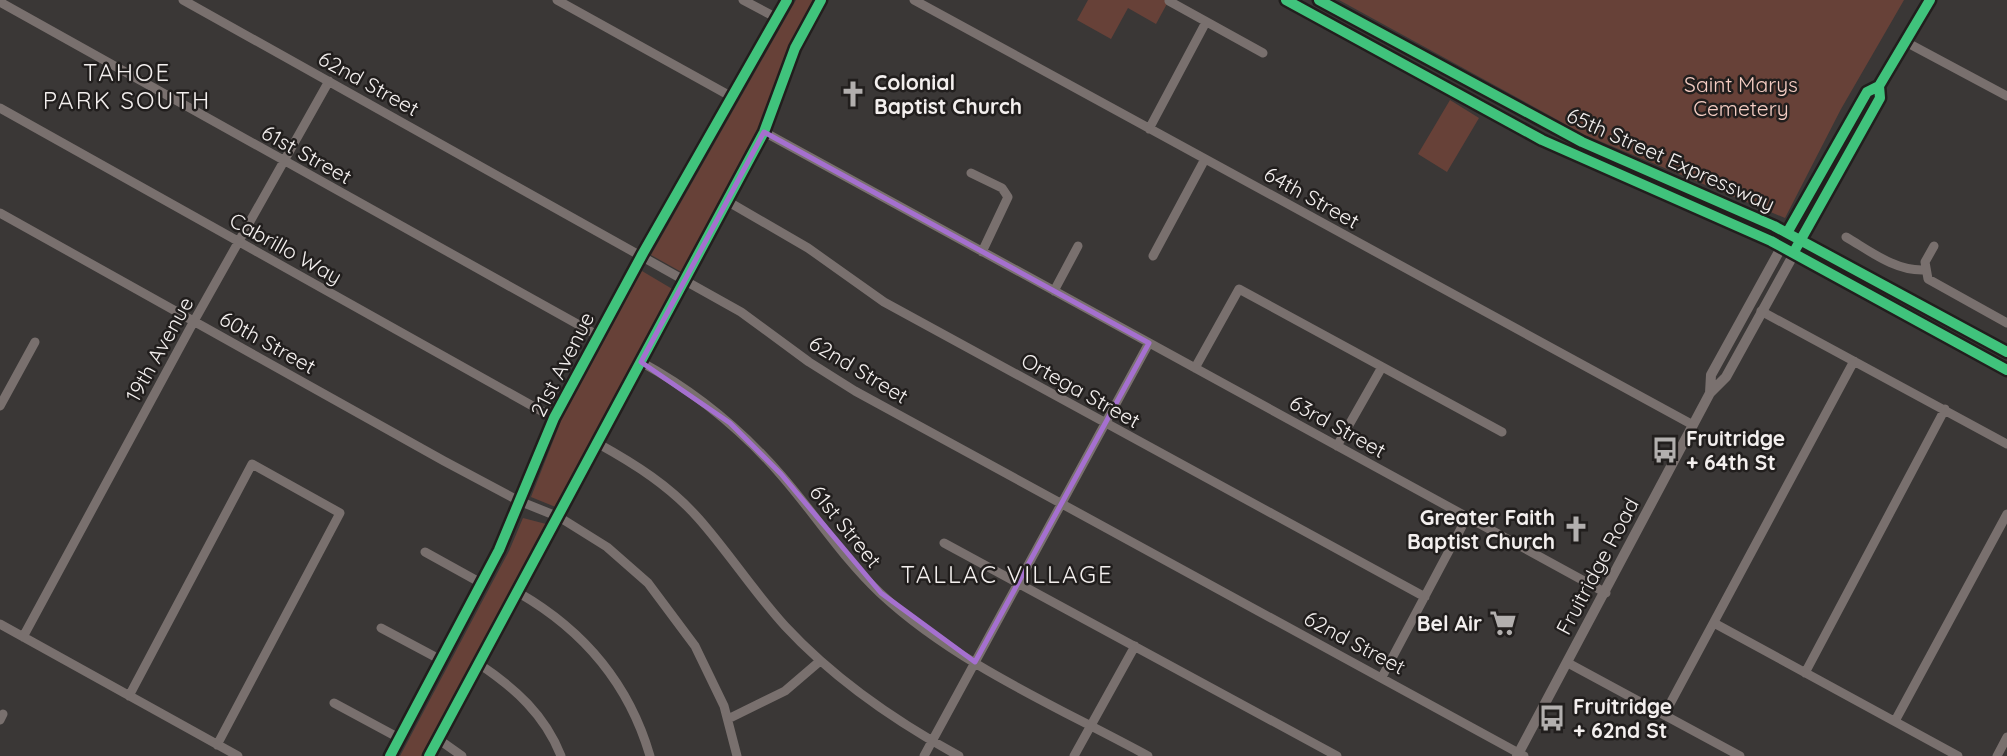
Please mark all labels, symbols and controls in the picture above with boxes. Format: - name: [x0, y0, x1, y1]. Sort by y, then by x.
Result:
- street label: 62nd Street: [314, 45, 424, 121]
- district label: TAHOE PARK SOUTH: [43, 57, 211, 115]
- place label: Colonial Baptist Church: [874, 69, 1022, 119]
- park label: Saint Marys Cemetery: [1684, 71, 1798, 121]
- church icon: Colonial Baptist Church: [838, 79, 868, 109]
- street label: 65th Street Expressway: [1563, 101, 1779, 217]
- street label: 61st Street: [257, 119, 357, 189]
- street label: 64th Street: [1260, 160, 1364, 234]
- street label: Cabrillo Way: [225, 206, 347, 290]
- street label: 19th Avenue: [119, 292, 199, 406]
- street label: 60th Street: [215, 305, 321, 379]
- street label: 21st Avenue: [525, 307, 599, 421]
- street label: 62nd Street: [805, 329, 913, 409]
- street label: Ortega Street: [1017, 347, 1145, 433]
- street label: 63rd Street: [1285, 389, 1391, 463]
- place label: Fruitridge + 64th St: [1686, 425, 1785, 475]
- bus stop icon: Fruitridge + 64th St: [1650, 435, 1680, 465]
- street label: 61st Street: [805, 479, 887, 573]
- street label: Fruitridge Road: [1550, 493, 1644, 639]
- place label: Greater Faith Baptist Church: [1407, 504, 1555, 554]
- church icon: Greater Faith Baptist Church: [1561, 514, 1591, 544]
- district label: TALLAC VILLAGE: [900, 559, 1114, 589]
- street label: 62nd Street: [1300, 604, 1410, 680]
- supermarket icon: Bel Air: [1488, 608, 1518, 638]
- place label: Bel Air: [1417, 610, 1482, 636]
- place label: Fruitridge + 62nd St: [1573, 693, 1672, 743]
- bus stop icon: Fruitridge + 62nd St: [1537, 703, 1567, 733]

